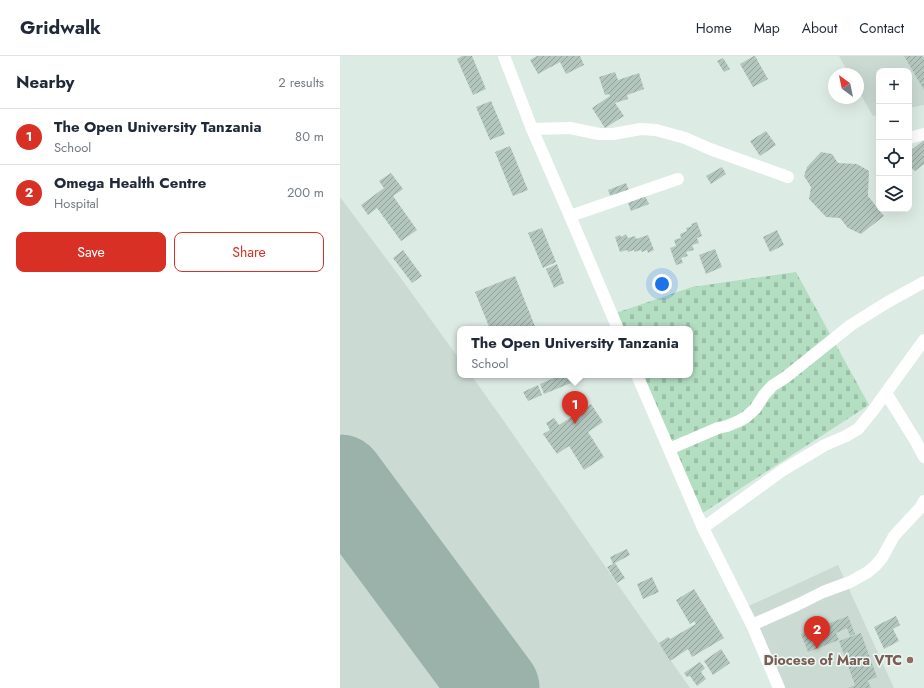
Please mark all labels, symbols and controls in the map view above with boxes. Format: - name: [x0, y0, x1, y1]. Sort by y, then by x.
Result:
- text: Gridwalk: [20, 14, 101, 41]
- text: Home: [696, 18, 732, 38]
- text: Map: [754, 18, 780, 38]
- text: About: [802, 18, 837, 38]
- text: Contact: [859, 18, 904, 38]
- north arrow: [828, 68, 864, 104]
- map controls: [876, 68, 912, 212]
- button: +: [876, 68, 912, 104]
- text: Nearby: [16, 70, 74, 94]
- text: 2 results: [278, 73, 324, 92]
- button: −: [876, 104, 912, 140]
- text: The Open University Tanzania: [54, 116, 262, 138]
- text: 1: [26, 127, 32, 146]
- text: 80 m: [295, 127, 324, 146]
- text: School: [54, 138, 91, 157]
- button: locate: [876, 140, 912, 176]
- text: Omega Health Centre: [54, 172, 206, 194]
- button: layers: [876, 176, 912, 212]
- text: 2: [25, 183, 33, 202]
- text: 200 m: [287, 183, 324, 202]
- text: Hospital: [54, 194, 99, 213]
- button: Save: [16, 232, 166, 272]
- button: Share: [174, 232, 324, 272]
- your location: [652, 274, 672, 294]
- popup: [457, 326, 693, 378]
- text: The Open University Tanzania: [471, 332, 679, 354]
- text: School: [471, 354, 509, 373]
- pin: 1: [562, 391, 588, 424]
- pin: 2: [804, 616, 830, 649]
- place label: Diocese of Mara VTC: [763, 650, 902, 670]
- marker: Diocese of Mara VTC: [905, 655, 915, 665]

